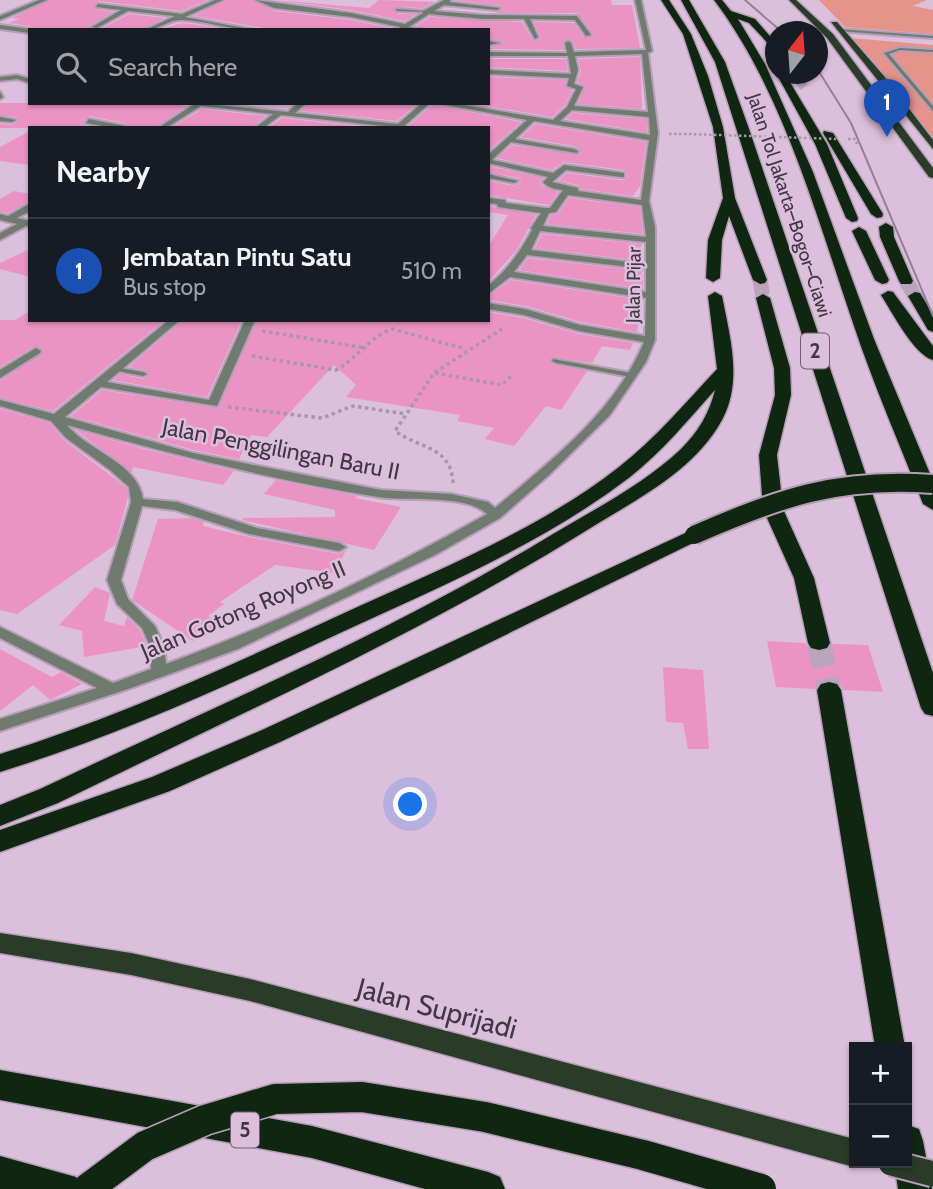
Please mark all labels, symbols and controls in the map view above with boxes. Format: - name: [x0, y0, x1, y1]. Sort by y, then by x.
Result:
- north arrow: [765, 21, 828, 84]
- search box: [28, 28, 490, 105]
- icon: search: [52, 48, 90, 86]
- text: Search here: [108, 51, 237, 83]
- pin: 1: [864, 79, 910, 137]
- street label: Jalan Tol Jakarta–Bogor–Ciawi: [742, 89, 837, 320]
- text: Nearby: [56, 153, 150, 190]
- text: Jembatan Pintu Satu: [123, 241, 352, 273]
- street label: Jalan Pijar: [621, 247, 646, 324]
- text: 1: [75, 257, 83, 285]
- text: 510 m: [401, 257, 462, 285]
- text: Bus stop: [123, 273, 206, 301]
- road number: 2: [801, 334, 829, 368]
- street label: Jalan Penggilingan Baru II: [159, 412, 402, 486]
- street label: Jalan Gotong Royong II: [135, 554, 350, 666]
- your location: [393, 787, 427, 821]
- street label: Jalan Suprijadi: [352, 970, 521, 1046]
- map controls: [849, 1042, 912, 1168]
- button: +: [849, 1042, 912, 1105]
- button: −: [849, 1105, 912, 1168]
- road number: 5: [231, 1112, 259, 1148]

